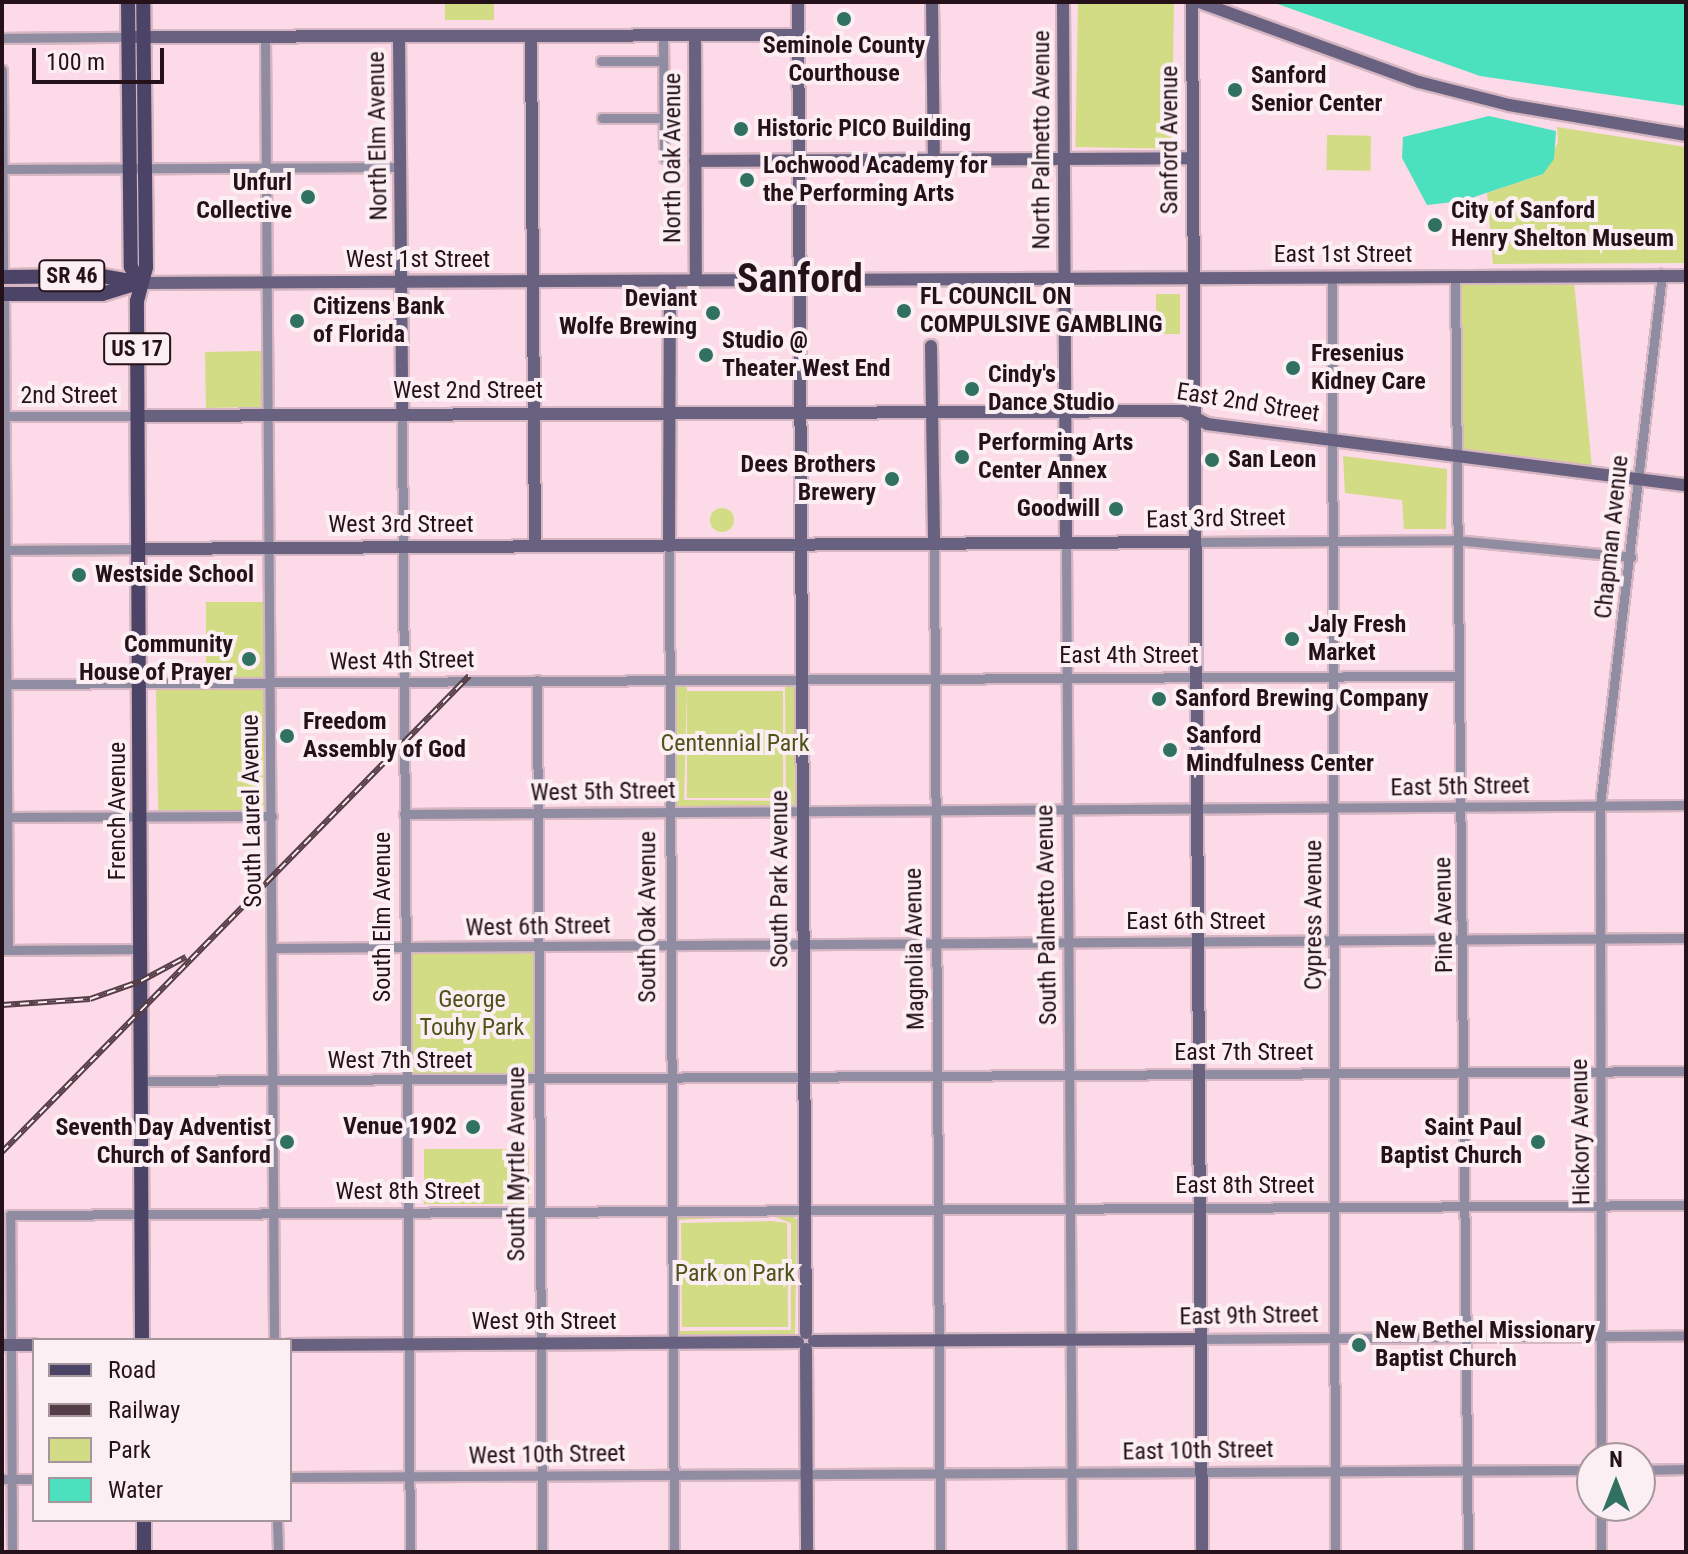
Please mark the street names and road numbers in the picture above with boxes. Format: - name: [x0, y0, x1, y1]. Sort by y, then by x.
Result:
- street label: North Palmetto Avenue: [1028, 30, 1056, 250]
- street label: North Elm Avenue: [362, 51, 394, 221]
- street label: Sanford Avenue: [1156, 66, 1184, 214]
- street label: North Oak Avenue: [659, 73, 687, 243]
- street label: East 1st Street: [1274, 241, 1412, 269]
- street label: West 1st Street: [346, 246, 490, 274]
- road number: SR 46: [38, 258, 106, 294]
- road number: US 17: [103, 331, 171, 367]
- street label: West 2nd Street: [393, 377, 543, 405]
- street label: East 2nd Street: [1175, 378, 1321, 428]
- street label: 2nd Street: [20, 382, 118, 410]
- street label: Chapman Avenue: [1589, 454, 1635, 620]
- street label: East 3rd Street: [1146, 503, 1286, 535]
- street label: West 3rd Street: [328, 511, 474, 539]
- street label: East 4th Street: [1059, 642, 1199, 670]
- street label: West 4th Street: [329, 645, 475, 677]
- street label: South Laurel Avenue: [236, 714, 268, 908]
- street label: French Avenue: [104, 742, 132, 880]
- street label: East 5th Street: [1390, 771, 1530, 803]
- street label: West 5th Street: [530, 776, 676, 808]
- street label: South Park Avenue: [766, 790, 794, 968]
- street label: South Palmetto Avenue: [1031, 805, 1063, 1025]
- street label: South Oak Avenue: [634, 831, 662, 1003]
- street label: South Elm Avenue: [369, 832, 397, 1002]
- street label: Cypress Avenue: [1300, 840, 1328, 990]
- street label: Pine Avenue: [1429, 857, 1459, 973]
- street label: Magnolia Avenue: [899, 868, 931, 1030]
- street label: East 6th Street: [1126, 908, 1266, 936]
- street label: West 6th Street: [465, 911, 611, 943]
- street label: East 7th Street: [1174, 1039, 1314, 1067]
- street label: West 7th Street: [327, 1047, 473, 1075]
- street label: Hickory Avenue: [1565, 1059, 1597, 1205]
- street label: South Myrtle Avenue: [503, 1067, 531, 1261]
- street label: East 8th Street: [1175, 1172, 1315, 1200]
- street label: West 8th Street: [335, 1178, 481, 1206]
- street label: East 9th Street: [1179, 1300, 1319, 1332]
- street label: West 9th Street: [471, 1308, 617, 1336]
- street label: East 10th Street: [1122, 1435, 1274, 1467]
- street label: West 10th Street: [468, 1439, 626, 1471]

